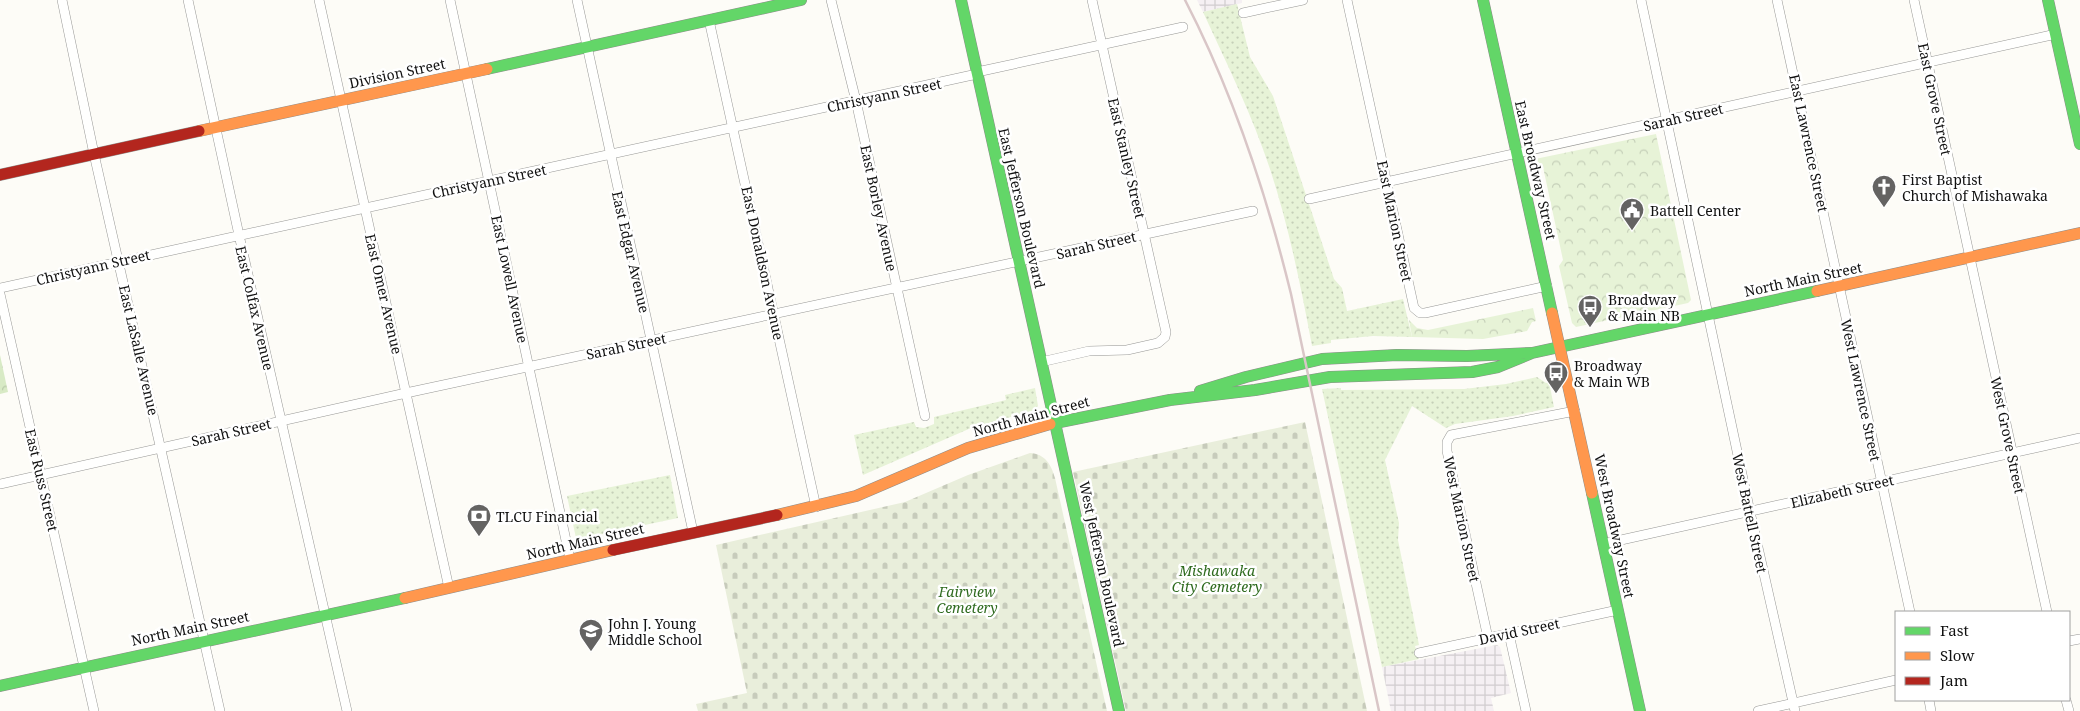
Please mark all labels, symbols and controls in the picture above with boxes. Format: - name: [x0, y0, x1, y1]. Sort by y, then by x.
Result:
- street label: East Grove Street: [1914, 41, 1956, 157]
- street label: Division Street: [347, 54, 447, 92]
- street label: East Lawrence Street: [1785, 72, 1833, 214]
- street label: Christyann Street: [825, 74, 943, 116]
- street label: East Stanley Street: [1104, 96, 1150, 220]
- street label: East Broadway Street: [1511, 99, 1561, 241]
- street label: Sarah Street: [1641, 99, 1725, 135]
- street label: East Jefferson Boulevard: [994, 126, 1050, 291]
- street label: East Borley Avenue: [856, 143, 902, 273]
- street label: East Marion Street: [1373, 159, 1417, 283]
- street label: Christyann Street: [430, 160, 548, 202]
- place label: First Baptist Church of Mishawaka: [1902, 170, 2048, 205]
- church icon: First Baptist Church of Mishawaka: [1871, 174, 1897, 208]
- street label: East Donaldson Avenue: [737, 184, 789, 342]
- street label: East Edgar Avenue: [608, 189, 654, 315]
- public building icon: Battell Center: [1619, 197, 1645, 231]
- place label: Battell Center: [1650, 201, 1741, 220]
- street label: East Lowell Avenue: [487, 213, 533, 345]
- street label: Sarah Street: [1054, 227, 1138, 263]
- street label: East Omer Avenue: [361, 232, 407, 356]
- street label: East Colfax Avenue: [231, 244, 279, 372]
- street label: Christyann Street: [34, 245, 152, 289]
- street label: North Main Street: [1742, 257, 1864, 301]
- street label: East LaSalle Avenue: [115, 283, 163, 417]
- place label: Broadway & Main NB: [1608, 290, 1680, 325]
- bus stop icon: Broadway & Main NB: [1577, 294, 1603, 328]
- street label: West Lawrence Street: [1837, 317, 1885, 463]
- street label: Sarah Street: [584, 328, 668, 364]
- place label: Broadway & Main WB: [1574, 356, 1650, 391]
- bus stop icon: Broadway & Main WB: [1543, 360, 1569, 394]
- street label: West Grove Street: [1986, 375, 2030, 495]
- street label: North Main Street: [971, 391, 1091, 441]
- street label: Sarah Street: [189, 414, 273, 450]
- street label: East Russ Street: [21, 427, 63, 533]
- street label: West Battell Street: [1728, 451, 1772, 575]
- street label: West Broadway Street: [1590, 452, 1640, 600]
- street label: West Marion Street: [1439, 454, 1485, 584]
- street label: Elizabeth Street: [1789, 470, 1895, 512]
- street label: West Jefferson Boulevard: [1075, 479, 1129, 649]
- bank icon: TLCU Financial: [466, 503, 492, 537]
- place label: TLCU Financial: [496, 507, 599, 526]
- street label: North Main Street: [524, 518, 646, 564]
- park label: Mishawaka City Cemetery: [1172, 561, 1262, 596]
- park label: Fairview Cemetery: [936, 582, 998, 617]
- street label: North Main Street: [129, 606, 251, 650]
- legend: [1895, 611, 2070, 701]
- street label: David Street: [1477, 613, 1561, 649]
- place label: John J. Young Middle School: [607, 614, 703, 649]
- school or university icon: John J. Young Middle School: [578, 618, 604, 652]
- text: Fast: [1940, 620, 1969, 640]
- text: Slow: [1940, 645, 1974, 665]
- text: Jam: [1939, 670, 1968, 690]

